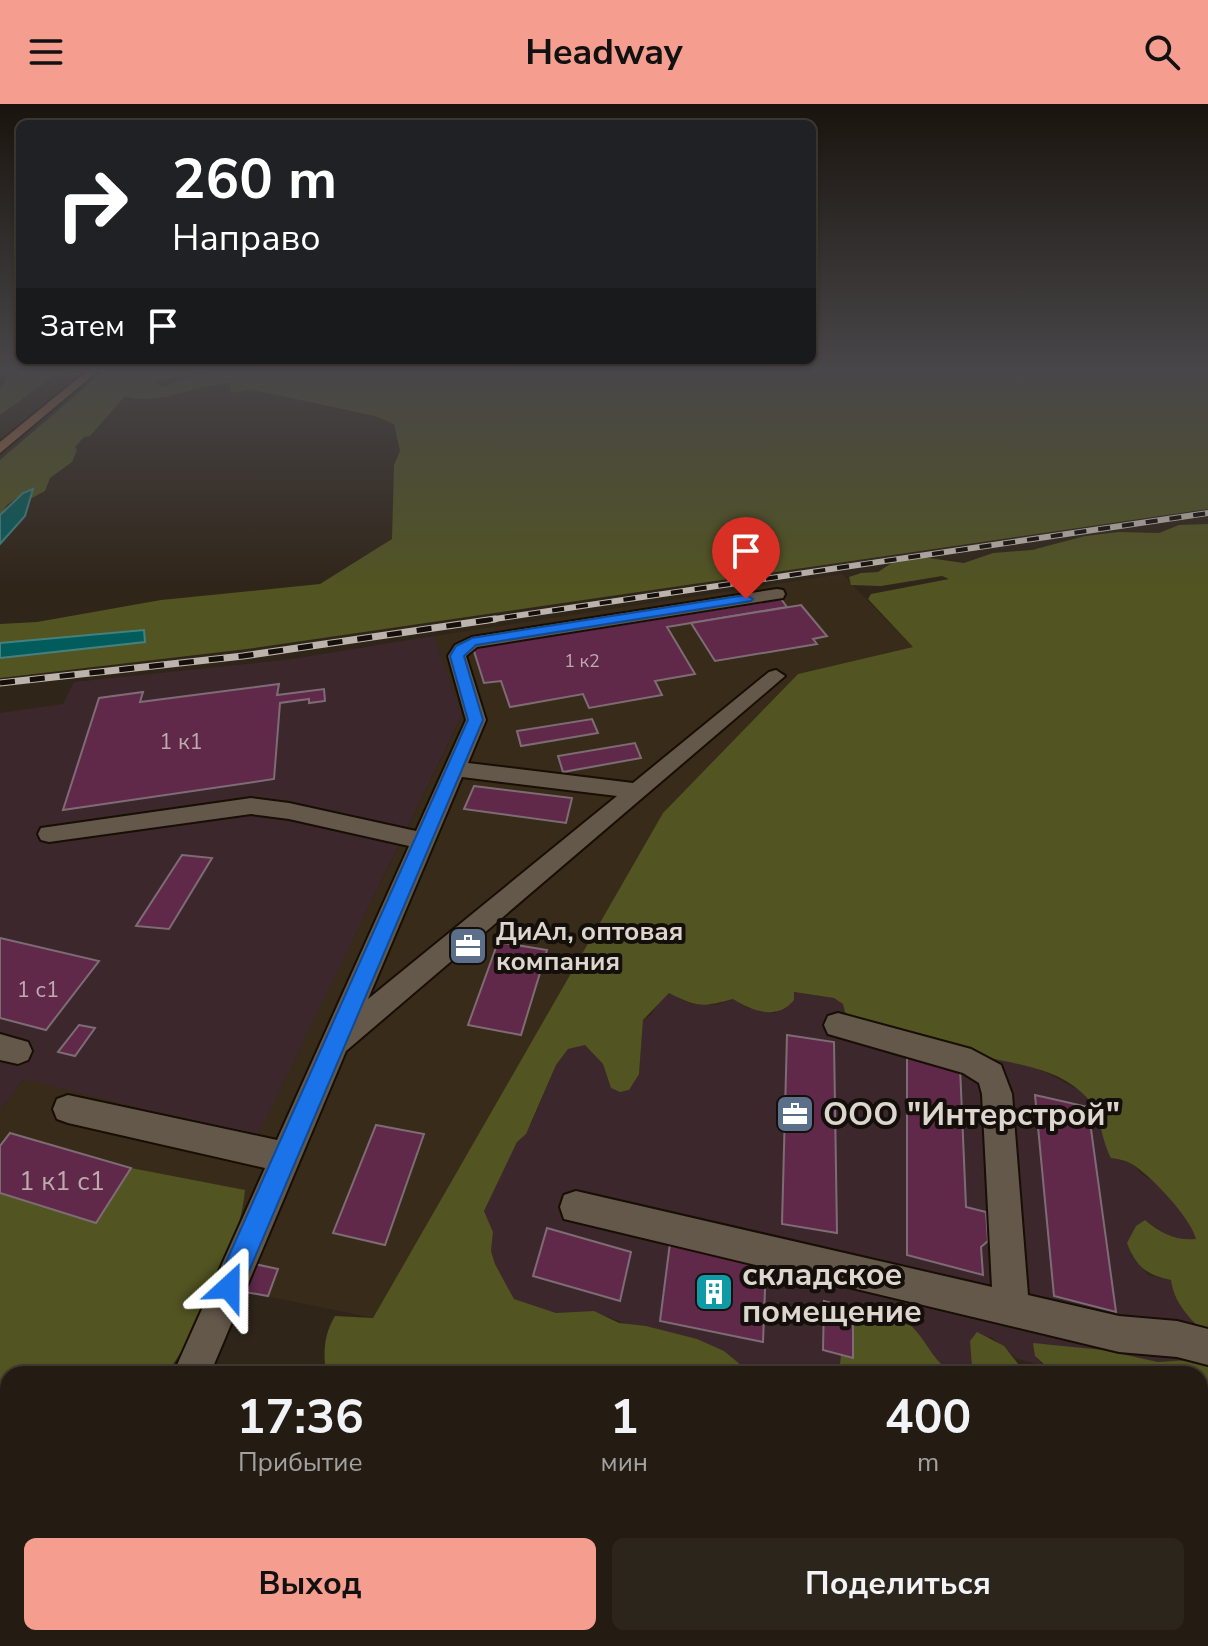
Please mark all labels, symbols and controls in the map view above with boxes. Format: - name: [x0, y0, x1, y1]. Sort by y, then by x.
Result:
- text: Headway: [525, 28, 683, 77]
- icon: menu: [24, 30, 68, 74]
- icon: search: [1140, 30, 1184, 74]
- text: 260 m: [172, 141, 337, 218]
- icon: right: [40, 152, 144, 256]
- text: Направо: [172, 214, 321, 263]
- icon: arrive: [141, 304, 185, 348]
- text: Затем: [40, 306, 125, 347]
- pin: [712, 517, 780, 599]
- icon: arrive: [724, 529, 768, 573]
- house number: 1 к2: [564, 649, 600, 673]
- house number: 1 к1: [159, 727, 203, 757]
- place label: ДиАл, оптовая компания: [496, 914, 683, 979]
- office icon: ДиАл, оптовая компания: [447, 925, 489, 967]
- house number: 1 с1: [17, 975, 59, 1005]
- office icon: ООО "Интерстрой": [774, 1093, 816, 1135]
- place label: ООО "Интерстрой": [823, 1093, 1120, 1136]
- house number: 1 к1 с1: [19, 1164, 105, 1199]
- position arrow: [187, 1245, 271, 1329]
- place label: складское помещение: [742, 1253, 922, 1333]
- building icon: складское помещение: [693, 1271, 735, 1313]
- text: 17:36: [237, 1384, 364, 1450]
- text: 1: [610, 1384, 639, 1450]
- text: 400: [885, 1384, 971, 1450]
- text: Прибытие: [238, 1445, 363, 1480]
- text: мин: [601, 1445, 648, 1480]
- text: m: [917, 1445, 939, 1480]
- button: Выход: [24, 1538, 596, 1630]
- button: Поделиться: [612, 1538, 1184, 1630]

